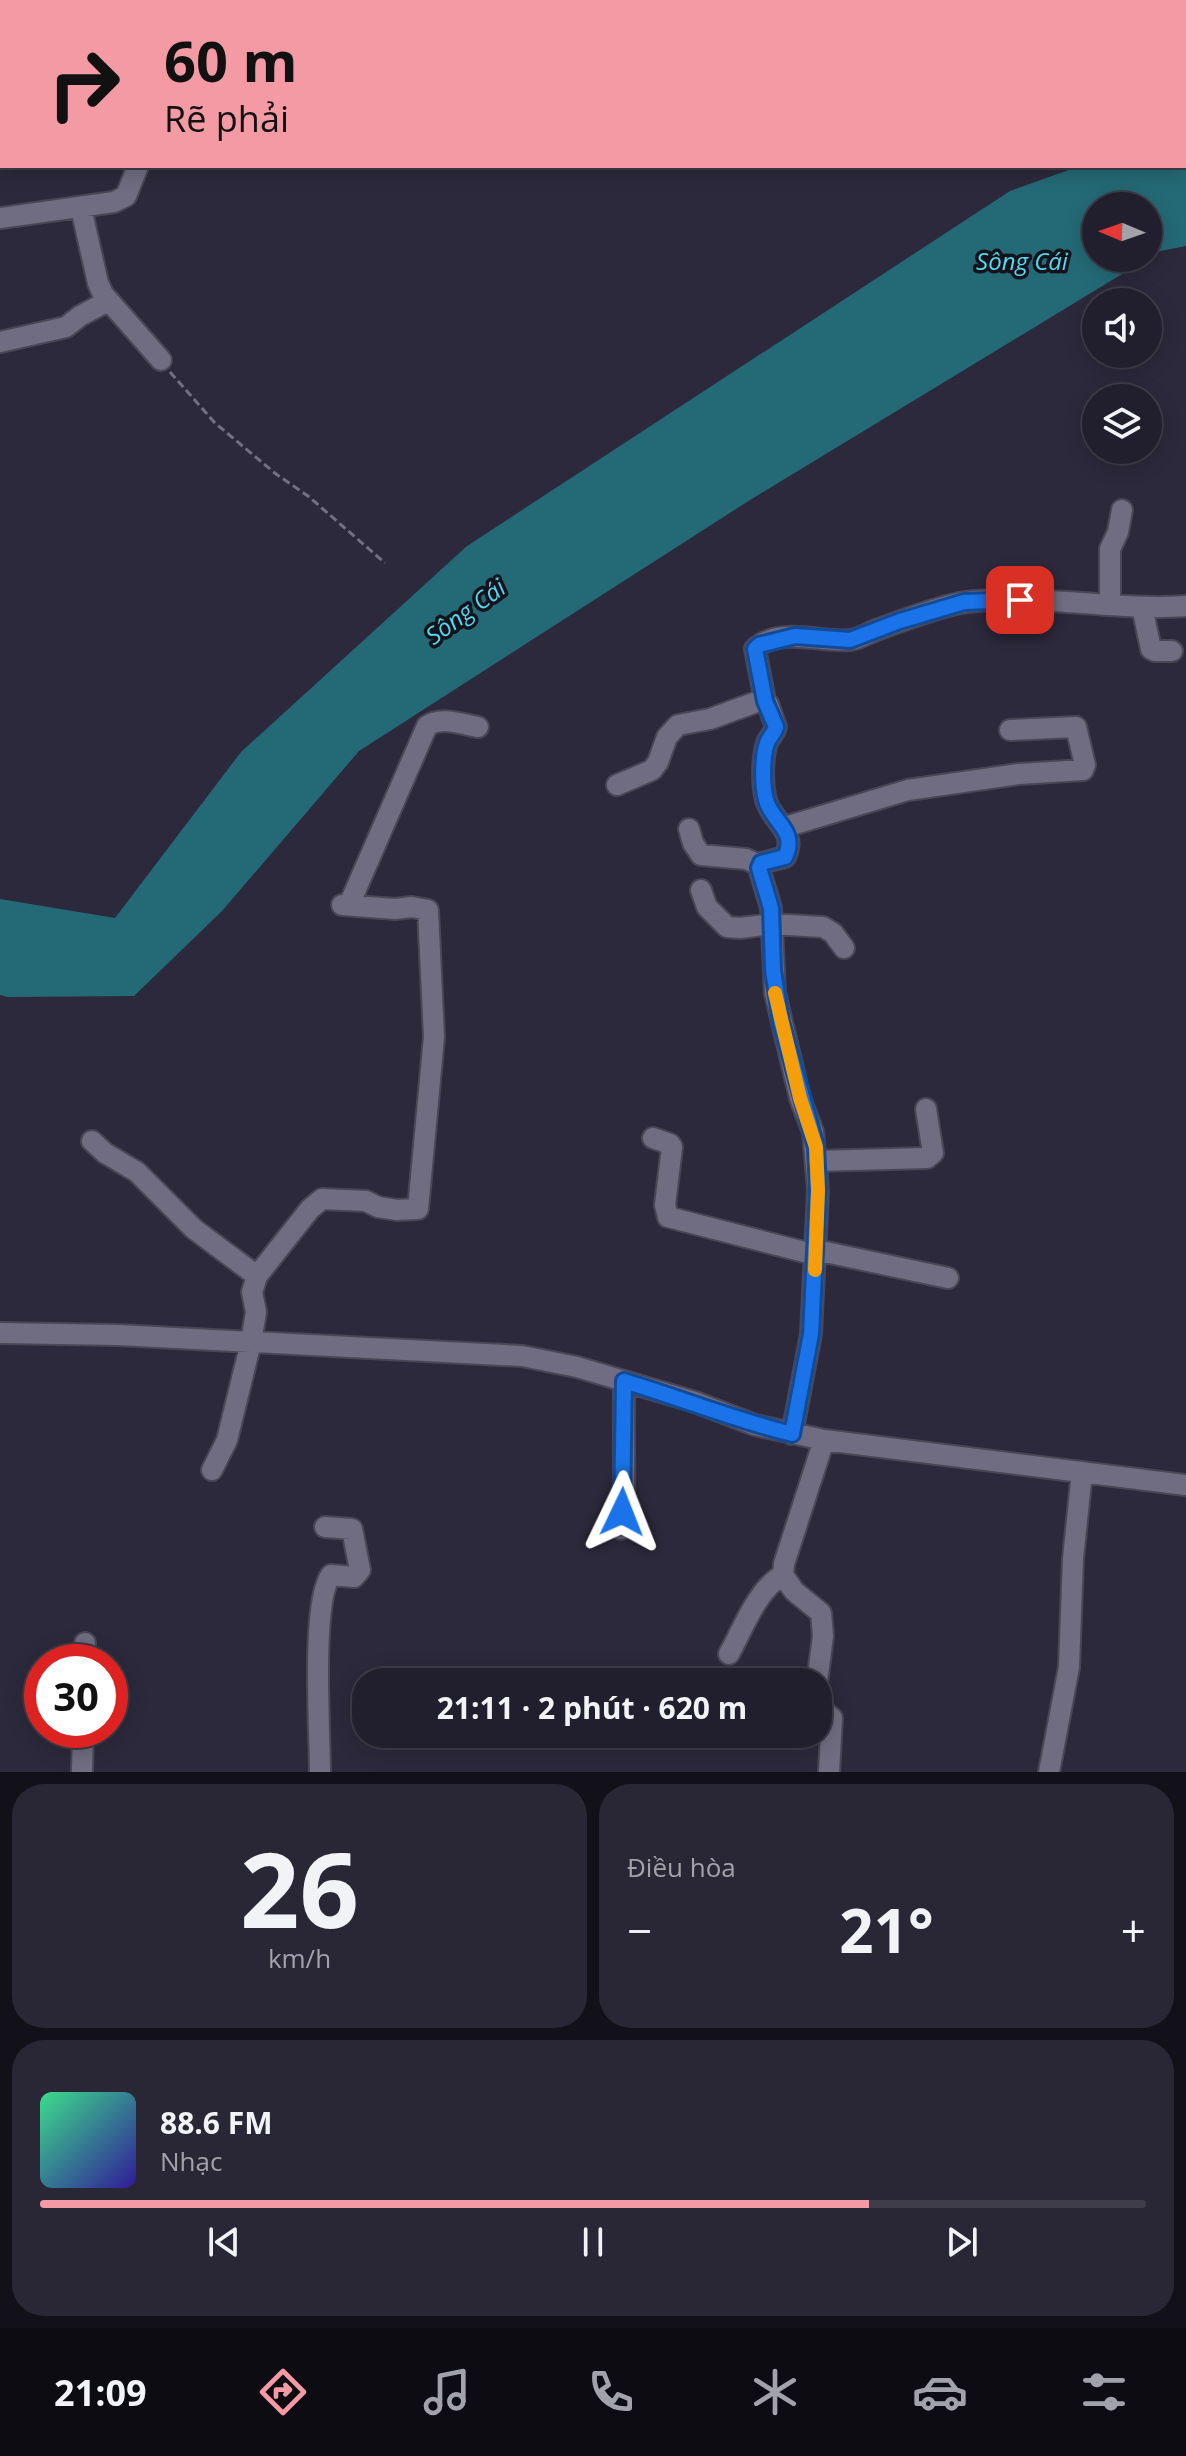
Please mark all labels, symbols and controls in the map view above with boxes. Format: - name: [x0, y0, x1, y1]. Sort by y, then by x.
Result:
- text: 60 m: [164, 22, 298, 98]
- icon: right: [32, 32, 136, 136]
- text: Rẽ phải: [164, 94, 289, 143]
- north arrow: [1082, 192, 1162, 272]
- map controls: [1082, 192, 1162, 464]
- water label: Sông Cái: [976, 244, 1069, 277]
- button: sound: [1082, 288, 1162, 368]
- button: layers: [1082, 384, 1162, 464]
- pin: [986, 566, 1054, 634]
- water label: Sông Cái: [418, 570, 513, 651]
- icon: arrive: [998, 578, 1042, 622]
- position arrow: [580, 1470, 664, 1554]
- speed limit sign: 30: [24, 1644, 128, 1748]
- text: 21:11 · 2 phút · 620 m: [437, 1687, 747, 1728]
- text: 26: [240, 1817, 359, 1958]
- text: Điều hòa: [627, 1849, 736, 1885]
- text: 21°: [839, 1889, 934, 1971]
- text: −: [627, 1900, 652, 1960]
- text: +: [1121, 1900, 1146, 1960]
- text: km/h: [268, 1940, 331, 1976]
- text: 88.6 FM: [160, 2102, 273, 2143]
- text: Nhạc: [160, 2143, 222, 2179]
- icon: previous: [202, 2220, 246, 2264]
- icon: pause: [571, 2220, 615, 2264]
- icon: next: [940, 2220, 984, 2264]
- icon: directions: [255, 2364, 311, 2420]
- icon: music: [419, 2364, 475, 2420]
- icon: phone: [583, 2364, 639, 2420]
- icon: climate: [747, 2364, 803, 2420]
- icon: car: [912, 2364, 968, 2420]
- icon: filters: [1076, 2364, 1132, 2420]
- text: 21:09: [54, 2368, 147, 2417]

